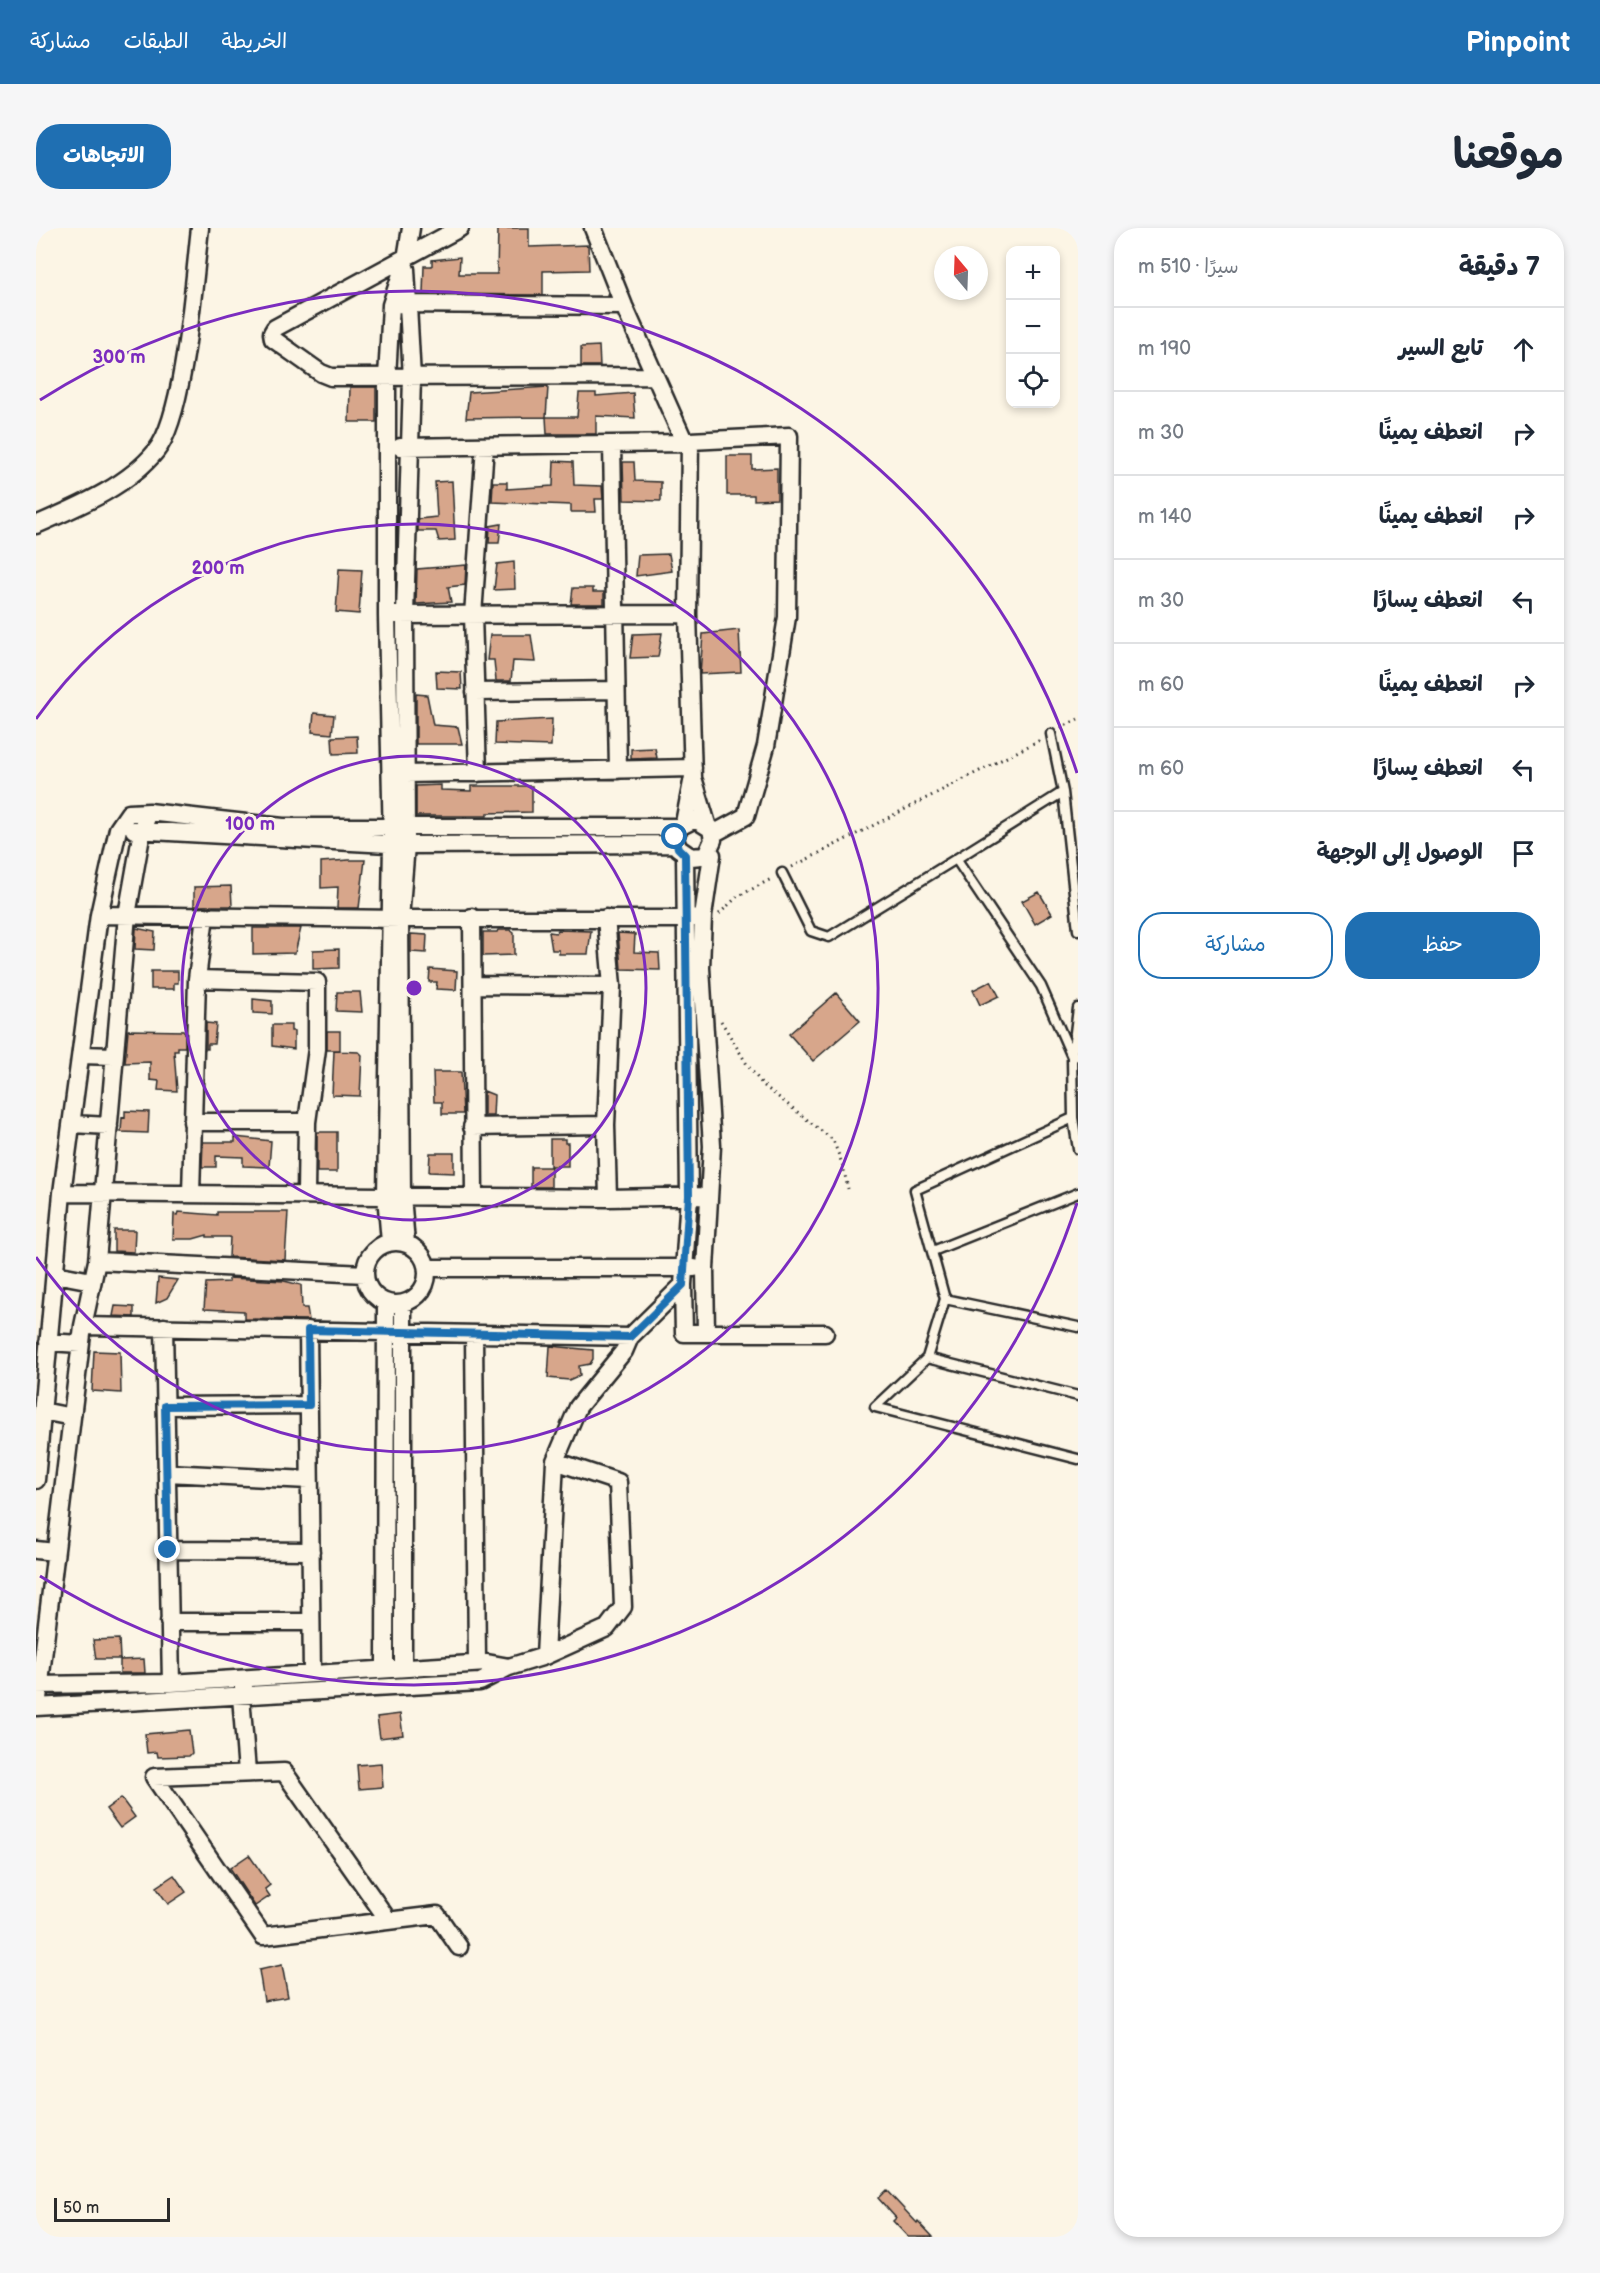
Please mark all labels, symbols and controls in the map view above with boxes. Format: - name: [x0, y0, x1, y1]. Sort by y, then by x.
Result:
- text: Pinpoint: [1466, 26, 1570, 59]
- text: مشاركة: [30, 29, 91, 54]
- text: الطبقات: [124, 29, 189, 54]
- text: الخريطة: [222, 29, 287, 54]
- button: الاتجاهات: [36, 124, 171, 189]
- text: موقعنا: [1453, 130, 1564, 181]
- north arrow: [934, 246, 988, 300]
- map controls: [1006, 246, 1060, 408]
- button: +: [1006, 246, 1060, 300]
- text: 7 دقيقة: [1459, 252, 1540, 283]
- text: سيرًا · 510 m: [1138, 255, 1239, 279]
- button: −: [1006, 300, 1060, 354]
- icon: ahead: [1507, 333, 1540, 366]
- text: تابع السير: [1399, 335, 1483, 362]
- text: 190 m: [1138, 337, 1191, 361]
- text: 300 m: [92, 347, 146, 368]
- button: locate: [1006, 354, 1060, 408]
- icon: right: [1507, 417, 1540, 450]
- text: انعطف يمينًا: [1379, 419, 1483, 446]
- text: 30 m: [1138, 421, 1184, 445]
- icon: right: [1507, 501, 1540, 534]
- text: انعطف يمينًا: [1379, 503, 1483, 530]
- text: 140 m: [1138, 505, 1192, 529]
- text: 200 m: [191, 558, 245, 579]
- icon: left: [1507, 585, 1540, 618]
- text: انعطف يسارًا: [1373, 587, 1483, 614]
- text: 30 m: [1138, 589, 1184, 613]
- icon: right: [1507, 669, 1540, 702]
- text: انعطف يمينًا: [1379, 671, 1483, 698]
- text: 60 m: [1138, 673, 1184, 697]
- icon: left: [1507, 753, 1540, 786]
- text: انعطف يسارًا: [1373, 755, 1483, 782]
- text: 60 m: [1138, 757, 1184, 781]
- text: 100 m: [225, 814, 275, 835]
- route start: [661, 823, 687, 849]
- icon: arrive: [1507, 837, 1540, 870]
- text: الوصول إلى الوجهة: [1316, 839, 1483, 866]
- button: مشاركة: [1138, 912, 1333, 979]
- button: حفظ: [1345, 912, 1540, 979]
- centre of rings: [404, 978, 424, 998]
- route end: [154, 1536, 180, 1562]
- scale bar: [54, 2195, 170, 2222]
- text: 50 m: [63, 2199, 99, 2218]

